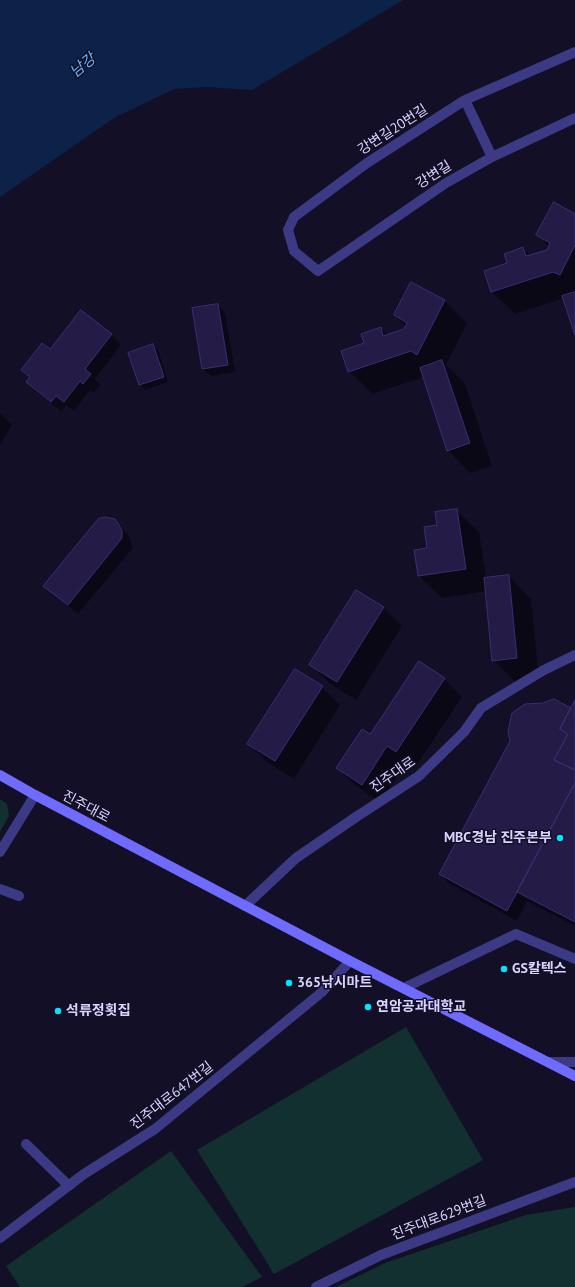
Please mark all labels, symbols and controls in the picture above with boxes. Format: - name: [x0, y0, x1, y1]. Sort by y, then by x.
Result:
- water label: 남강: [67, 50, 99, 82]
- street label: 강변길20번길: [355, 101, 431, 159]
- street label: 강변길: [413, 158, 455, 192]
- street label: 진주대로: [367, 753, 419, 797]
- street label: 진주대로: [59, 787, 113, 827]
- place label: MBC경남 진주본부: [444, 830, 552, 846]
- marker: MBC경남 진주본부: [555, 833, 565, 843]
- place label: GS칼텍스: [512, 961, 567, 977]
- marker: GS칼텍스: [499, 964, 509, 974]
- place label: 365낚시마트: [297, 975, 372, 991]
- marker: 365낚시마트: [284, 978, 294, 988]
- place label: 연암공과대학교: [376, 999, 466, 1015]
- marker: 연암공과대학교: [363, 1002, 373, 1012]
- place label: 석류정횟집: [66, 1003, 130, 1019]
- marker: 석류정횟집: [53, 1006, 63, 1016]
- street label: 진주대로647번길: [127, 1059, 217, 1133]
- street label: 진주대로629번길: [389, 1192, 489, 1244]

